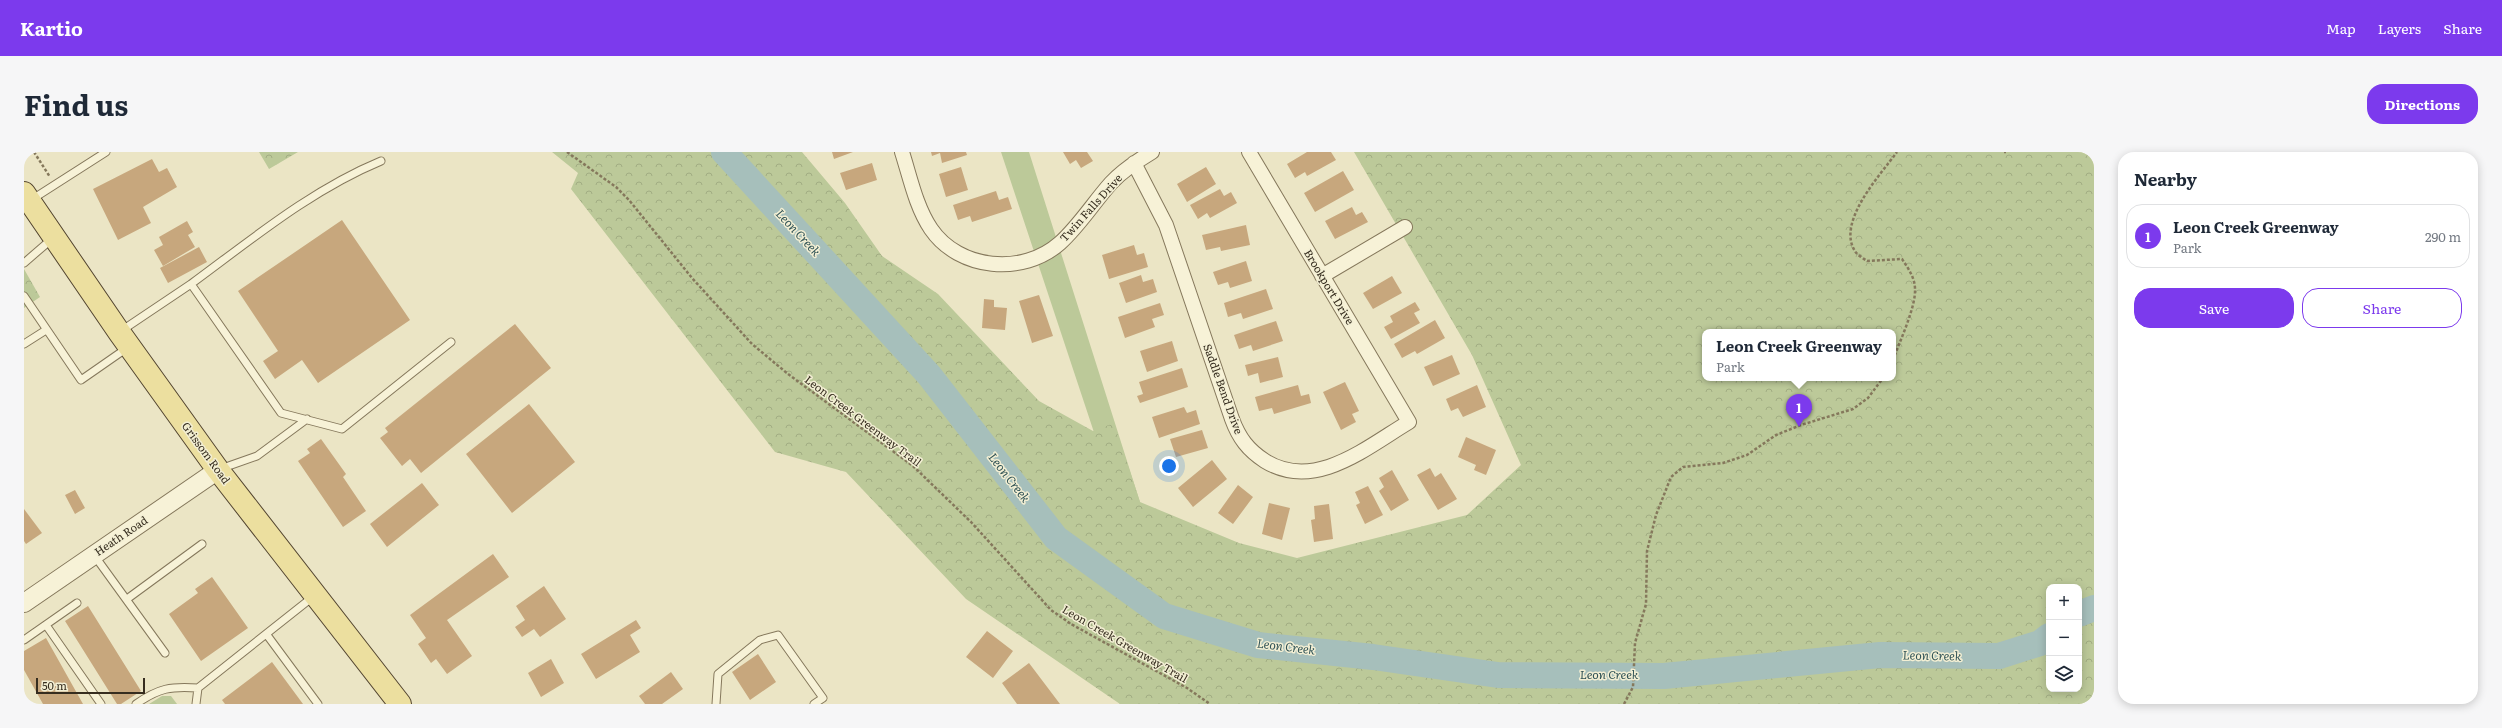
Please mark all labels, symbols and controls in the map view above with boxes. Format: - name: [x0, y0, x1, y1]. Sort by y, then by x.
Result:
- text: Kartio: [20, 14, 83, 42]
- text: Map: [2326, 18, 2356, 38]
- text: Layers: [2378, 18, 2421, 38]
- text: Share: [2443, 18, 2482, 38]
- text: Find us: [24, 83, 128, 125]
- button: Directions: [2367, 84, 2478, 124]
- text: Nearby: [2134, 166, 2197, 191]
- street label: Twin Falls Drive: [1055, 170, 1125, 245]
- water label: Leon Creek: [772, 205, 826, 260]
- text: Leon Creek Greenway: [2173, 215, 2339, 238]
- text: 1: [2145, 227, 2151, 246]
- text: 290 m: [2425, 227, 2461, 246]
- text: Park: [2173, 238, 2202, 257]
- street label: Brookport Drive: [1301, 246, 1359, 328]
- button: Save: [2134, 288, 2294, 328]
- button: Share: [2302, 288, 2462, 328]
- popup: [1702, 329, 1896, 381]
- text: Leon Creek Greenway: [1716, 334, 1882, 357]
- street label: Saddle Bend Drive: [1200, 341, 1248, 436]
- text: Park: [1716, 357, 1745, 376]
- street label: Leon Creek Greenway Trail: [802, 371, 926, 470]
- pin: 1: [1786, 394, 1812, 427]
- street label: Grissom Road: [179, 418, 235, 487]
- water label: Leon Creek: [985, 449, 1035, 506]
- your location: [1159, 456, 1179, 476]
- street label: Heath Road: [91, 511, 150, 559]
- map controls: [2046, 584, 2082, 692]
- button: +: [2046, 584, 2082, 620]
- street label: Leon Creek Greenway Trail: [1060, 601, 1191, 686]
- button: −: [2046, 620, 2082, 656]
- water label: Leon Creek: [1256, 634, 1317, 659]
- water label: Leon Creek: [1903, 645, 1962, 665]
- button: layers: [2046, 656, 2082, 692]
- water label: Leon Creek: [1580, 665, 1639, 683]
- scale bar: [36, 676, 145, 695]
- text: 50 m: [42, 677, 67, 693]

